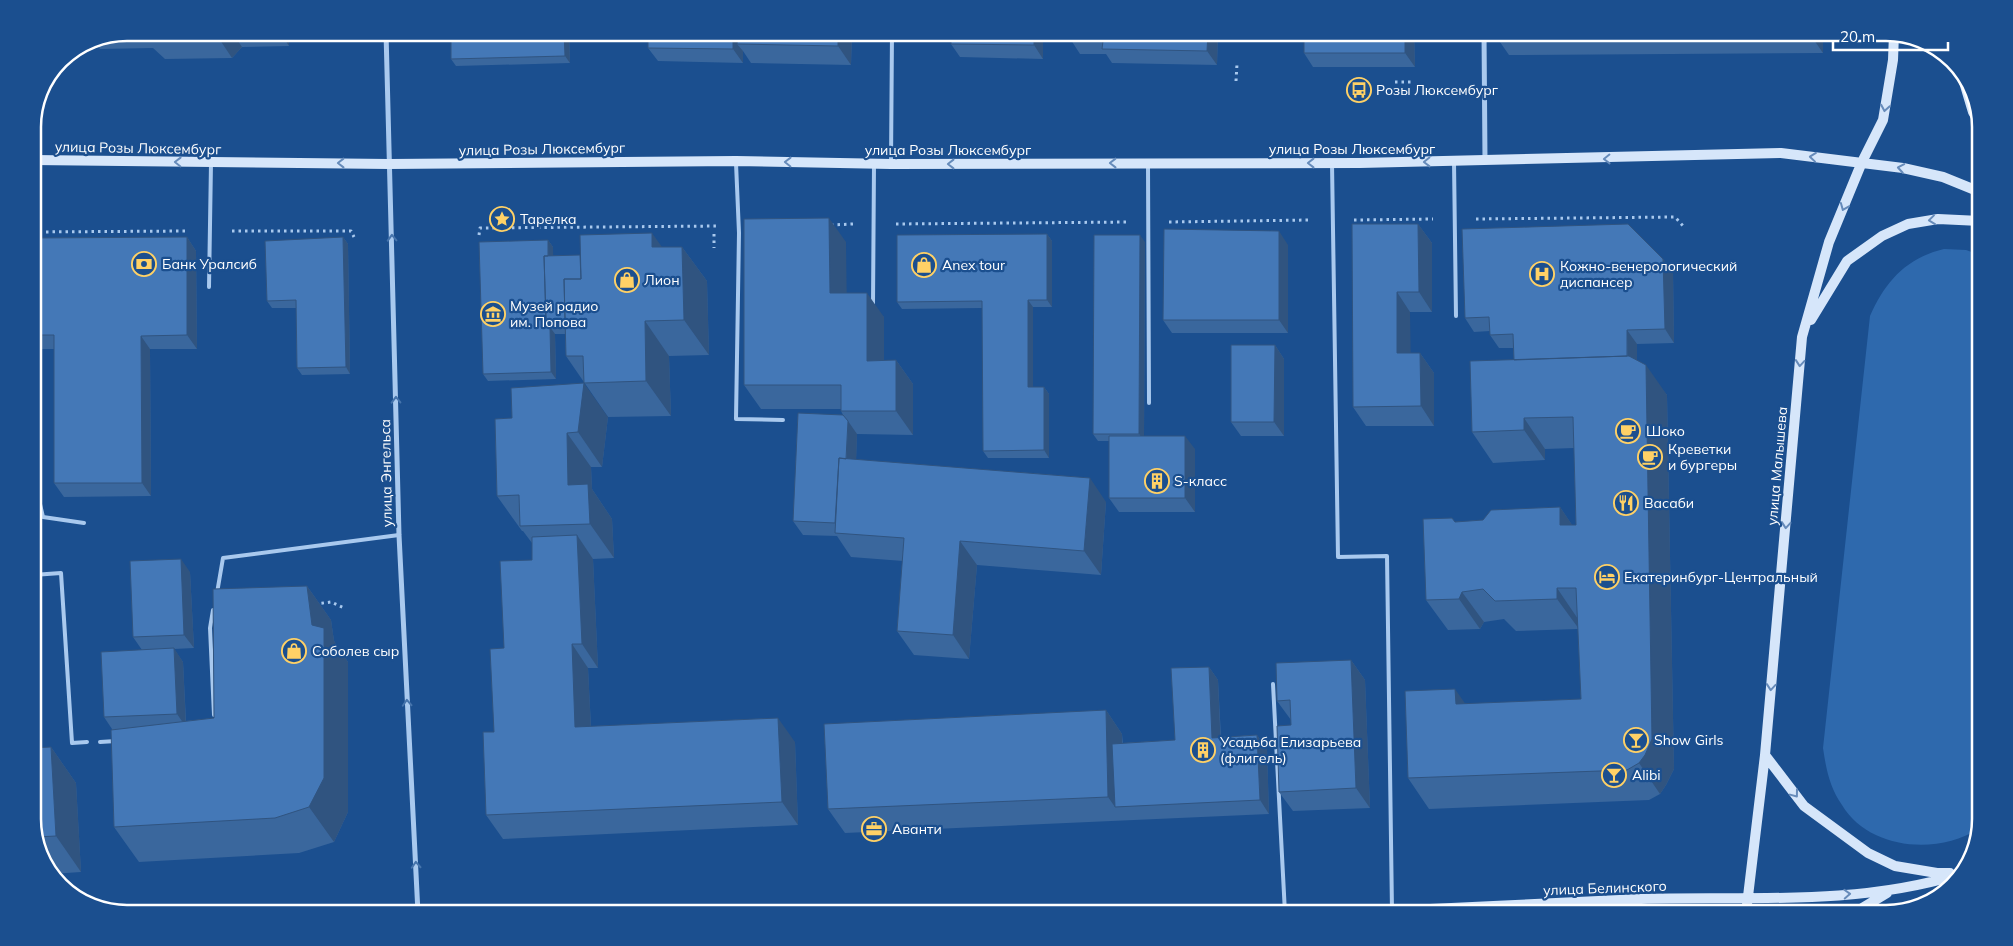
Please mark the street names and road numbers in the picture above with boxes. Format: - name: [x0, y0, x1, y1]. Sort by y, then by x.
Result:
- street label: улица Розы Люксембург: [55, 138, 222, 158]
- street label: улица Розы Люксембург: [459, 139, 626, 159]
- street label: улица Розы Люксембург: [1269, 140, 1436, 158]
- street label: улица Розы Люксембург: [865, 141, 1032, 159]
- street label: улица Малышева: [1763, 406, 1791, 526]
- street label: улица Энгельса: [376, 419, 396, 527]
- street label: улица Белинского: [1543, 877, 1667, 899]

